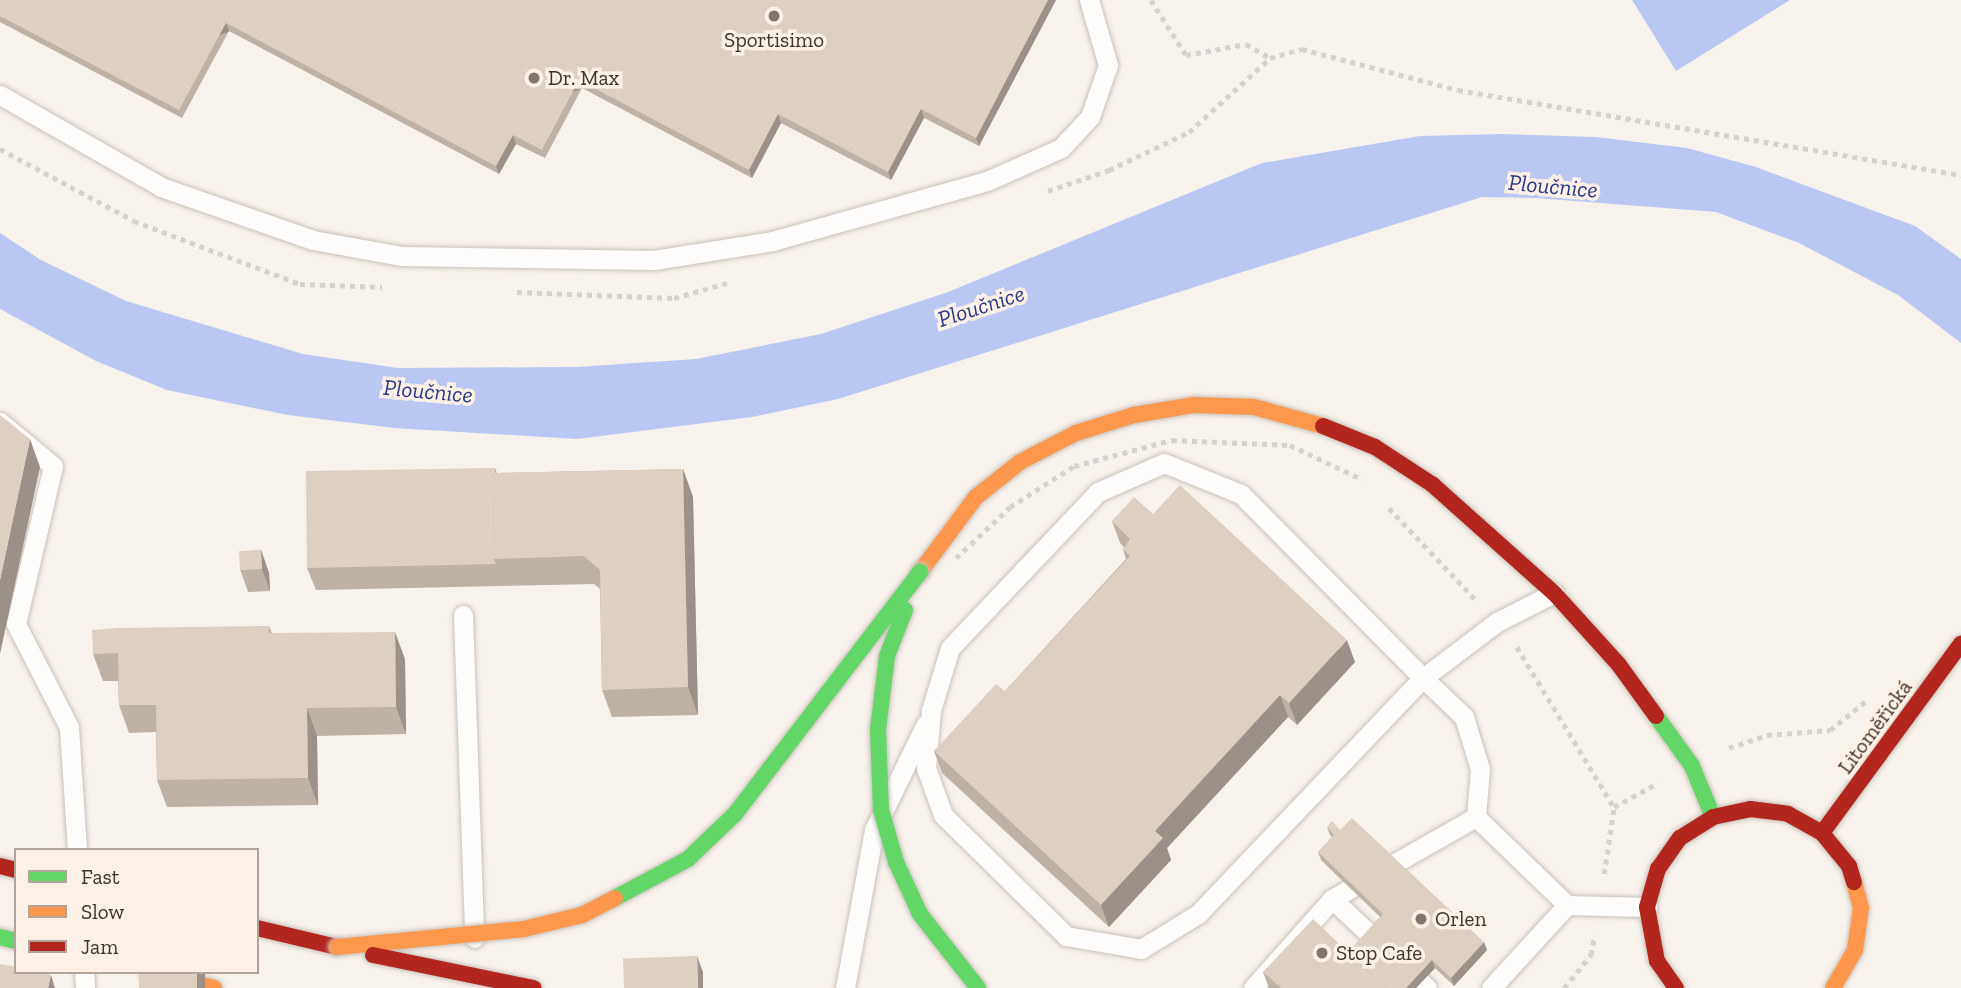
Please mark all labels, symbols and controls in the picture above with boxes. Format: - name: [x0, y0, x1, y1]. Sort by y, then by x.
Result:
- marker: Sportisimo: [766, 8, 782, 24]
- place label: Sportisimo: [724, 27, 824, 53]
- place label: Dr. Max: [548, 65, 619, 91]
- marker: Dr. Max: [526, 70, 542, 86]
- water label: Ploučnice: [1507, 168, 1599, 204]
- water label: Ploučnice: [934, 279, 1028, 333]
- water label: Ploučnice: [382, 373, 474, 409]
- street label: Litoměřická: [1833, 675, 1917, 779]
- legend: [14, 848, 259, 974]
- text: Fast: [81, 864, 120, 889]
- text: Slow: [81, 899, 124, 924]
- place label: Orlen: [1435, 906, 1486, 932]
- marker: Orlen: [1413, 911, 1429, 927]
- text: Jam: [81, 934, 118, 959]
- place label: Stop Cafe: [1336, 940, 1422, 966]
- marker: Stop Cafe: [1314, 945, 1330, 961]

